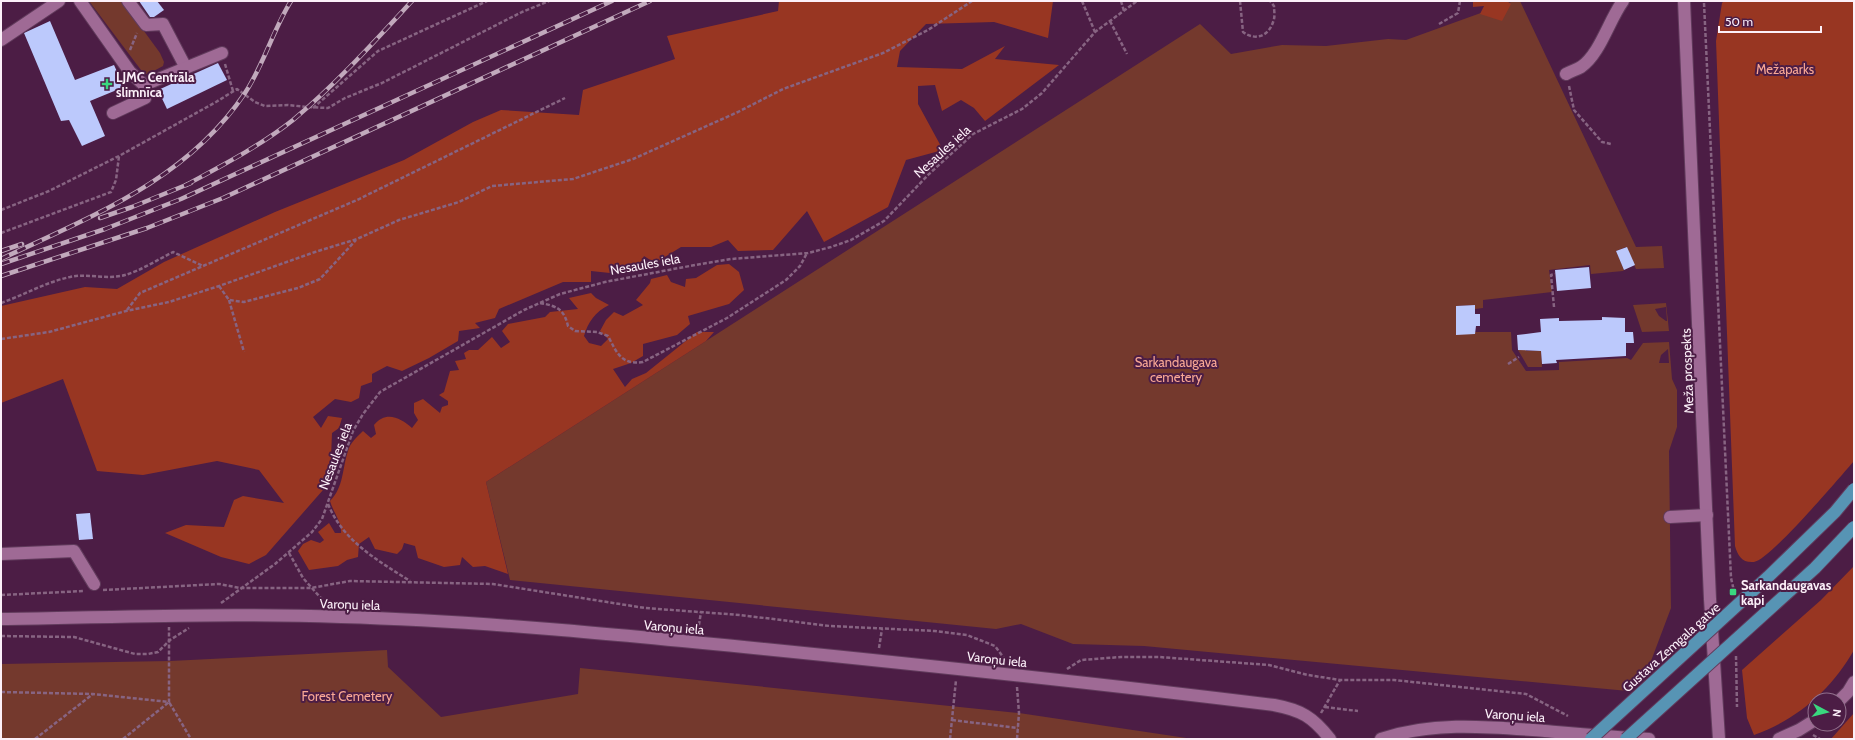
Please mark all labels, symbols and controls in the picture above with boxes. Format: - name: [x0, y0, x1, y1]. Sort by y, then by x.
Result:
- scale bar: [1719, 8, 1821, 34]
- text: 50 m: [1725, 14, 1753, 29]
- park label: Mežaparks: [1756, 61, 1815, 77]
- place label: LJMC Centrāla slimnīca: [116, 69, 195, 100]
- marker: LJMC Centrāla slimnīca: [101, 78, 113, 90]
- street label: Nesaules iela: [910, 121, 974, 181]
- street label: Nesaules iela: [609, 250, 682, 278]
- street label: Meža prospekts: [1677, 327, 1696, 414]
- park label: Sarkandaugava cemetery: [1135, 354, 1218, 385]
- street label: Nesaules iela: [315, 419, 355, 492]
- place label: Sarkandaugavas kapi: [1741, 577, 1832, 608]
- marker: Sarkandaugavas kapi: [1728, 587, 1738, 597]
- street label: Varoņu iela: [319, 595, 381, 614]
- street label: Gustava Zemgala gatve: [1619, 599, 1724, 695]
- street label: Varoņu iela: [643, 616, 706, 639]
- street label: Varoņu iela: [966, 648, 1029, 671]
- park label: Forest Cemetery: [302, 688, 393, 704]
- north arrow: [1807, 692, 1847, 732]
- street label: Varoņu iela: [1484, 705, 1546, 726]
- text: N: [1830, 709, 1844, 718]

